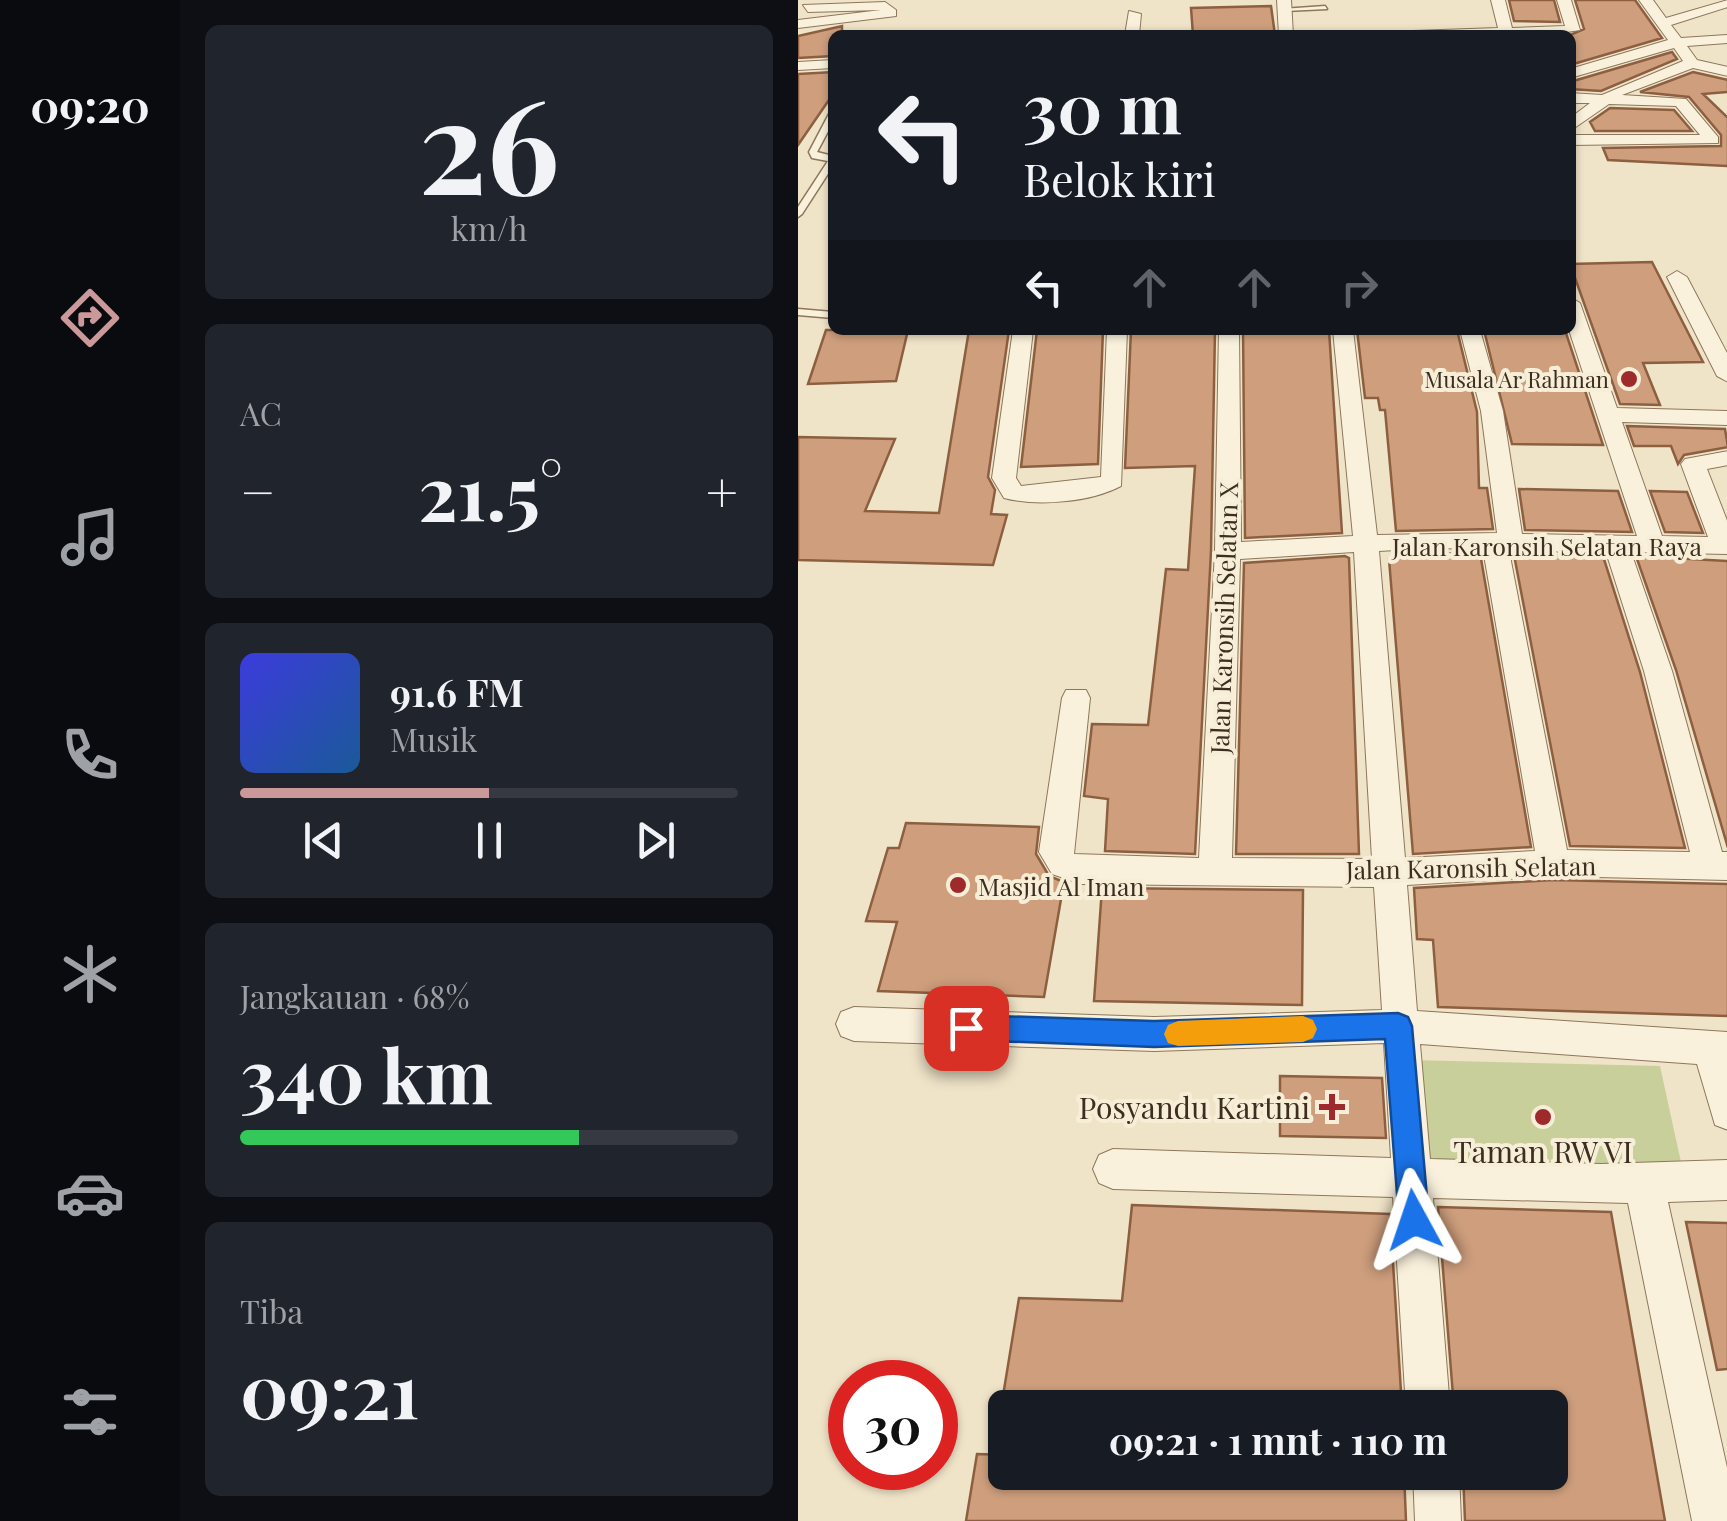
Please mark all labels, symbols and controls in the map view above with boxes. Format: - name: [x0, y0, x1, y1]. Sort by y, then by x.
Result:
- text: 26: [419, 54, 559, 228]
- text: 30 m: [1023, 58, 1182, 152]
- icon: left: [858, 70, 988, 200]
- text: 09:20: [30, 74, 150, 134]
- text: Belok kiri: [1023, 148, 1216, 208]
- text: km/h: [451, 206, 527, 249]
- icon: left: [1017, 260, 1072, 315]
- icon: ahead: [1122, 260, 1177, 315]
- icon: ahead: [1227, 260, 1282, 315]
- icon: right: [1332, 260, 1387, 315]
- icon: directions: [55, 283, 125, 353]
- place label: Musala Ar Rahman: [1424, 364, 1609, 394]
- marker: Musala Ar Rahman: [1618, 368, 1640, 390]
- text: AC: [240, 391, 282, 434]
- text: 21.5°: [418, 440, 563, 540]
- text: −: [240, 453, 276, 527]
- text: +: [706, 453, 738, 527]
- street label: Jalan Karonsih Selatan X: [1202, 481, 1244, 756]
- icon: music: [55, 502, 125, 572]
- street label: Jalan Karonsih Selatan Raya: [1391, 529, 1702, 562]
- text: 91.6 FM: [390, 666, 524, 717]
- text: Musik: [390, 717, 477, 760]
- icon: phone: [55, 720, 125, 790]
- icon: previous: [296, 813, 351, 868]
- icon: pause: [462, 813, 517, 868]
- icon: next: [628, 813, 683, 868]
- street label: Jalan Karonsih Selatan: [1345, 848, 1596, 886]
- place label: Masjid Al Iman: [978, 869, 1144, 902]
- marker: Masjid Al Iman: [947, 874, 969, 896]
- icon: climate: [55, 939, 125, 1009]
- text: Jangkauan · 68%: [240, 974, 470, 1017]
- pin: [924, 986, 1009, 1071]
- icon: arrive: [939, 1001, 994, 1056]
- text: 340 km: [240, 1023, 493, 1123]
- place label: Posyandu Kartini: [1079, 1087, 1310, 1127]
- marker: Posyandu Kartini: [1319, 1094, 1345, 1120]
- marker: Taman RW VI: [1532, 1106, 1554, 1128]
- place label: Taman RW VI: [1453, 1131, 1633, 1171]
- icon: car: [55, 1158, 125, 1228]
- position arrow: [1362, 1168, 1466, 1272]
- text: Tiba: [240, 1289, 303, 1332]
- text: 09:21: [240, 1338, 420, 1438]
- speed limit sign: 30: [828, 1360, 958, 1490]
- icon: filters: [55, 1377, 125, 1447]
- text: 09:21 · 1 mnt · 110 m: [1109, 1414, 1447, 1465]

